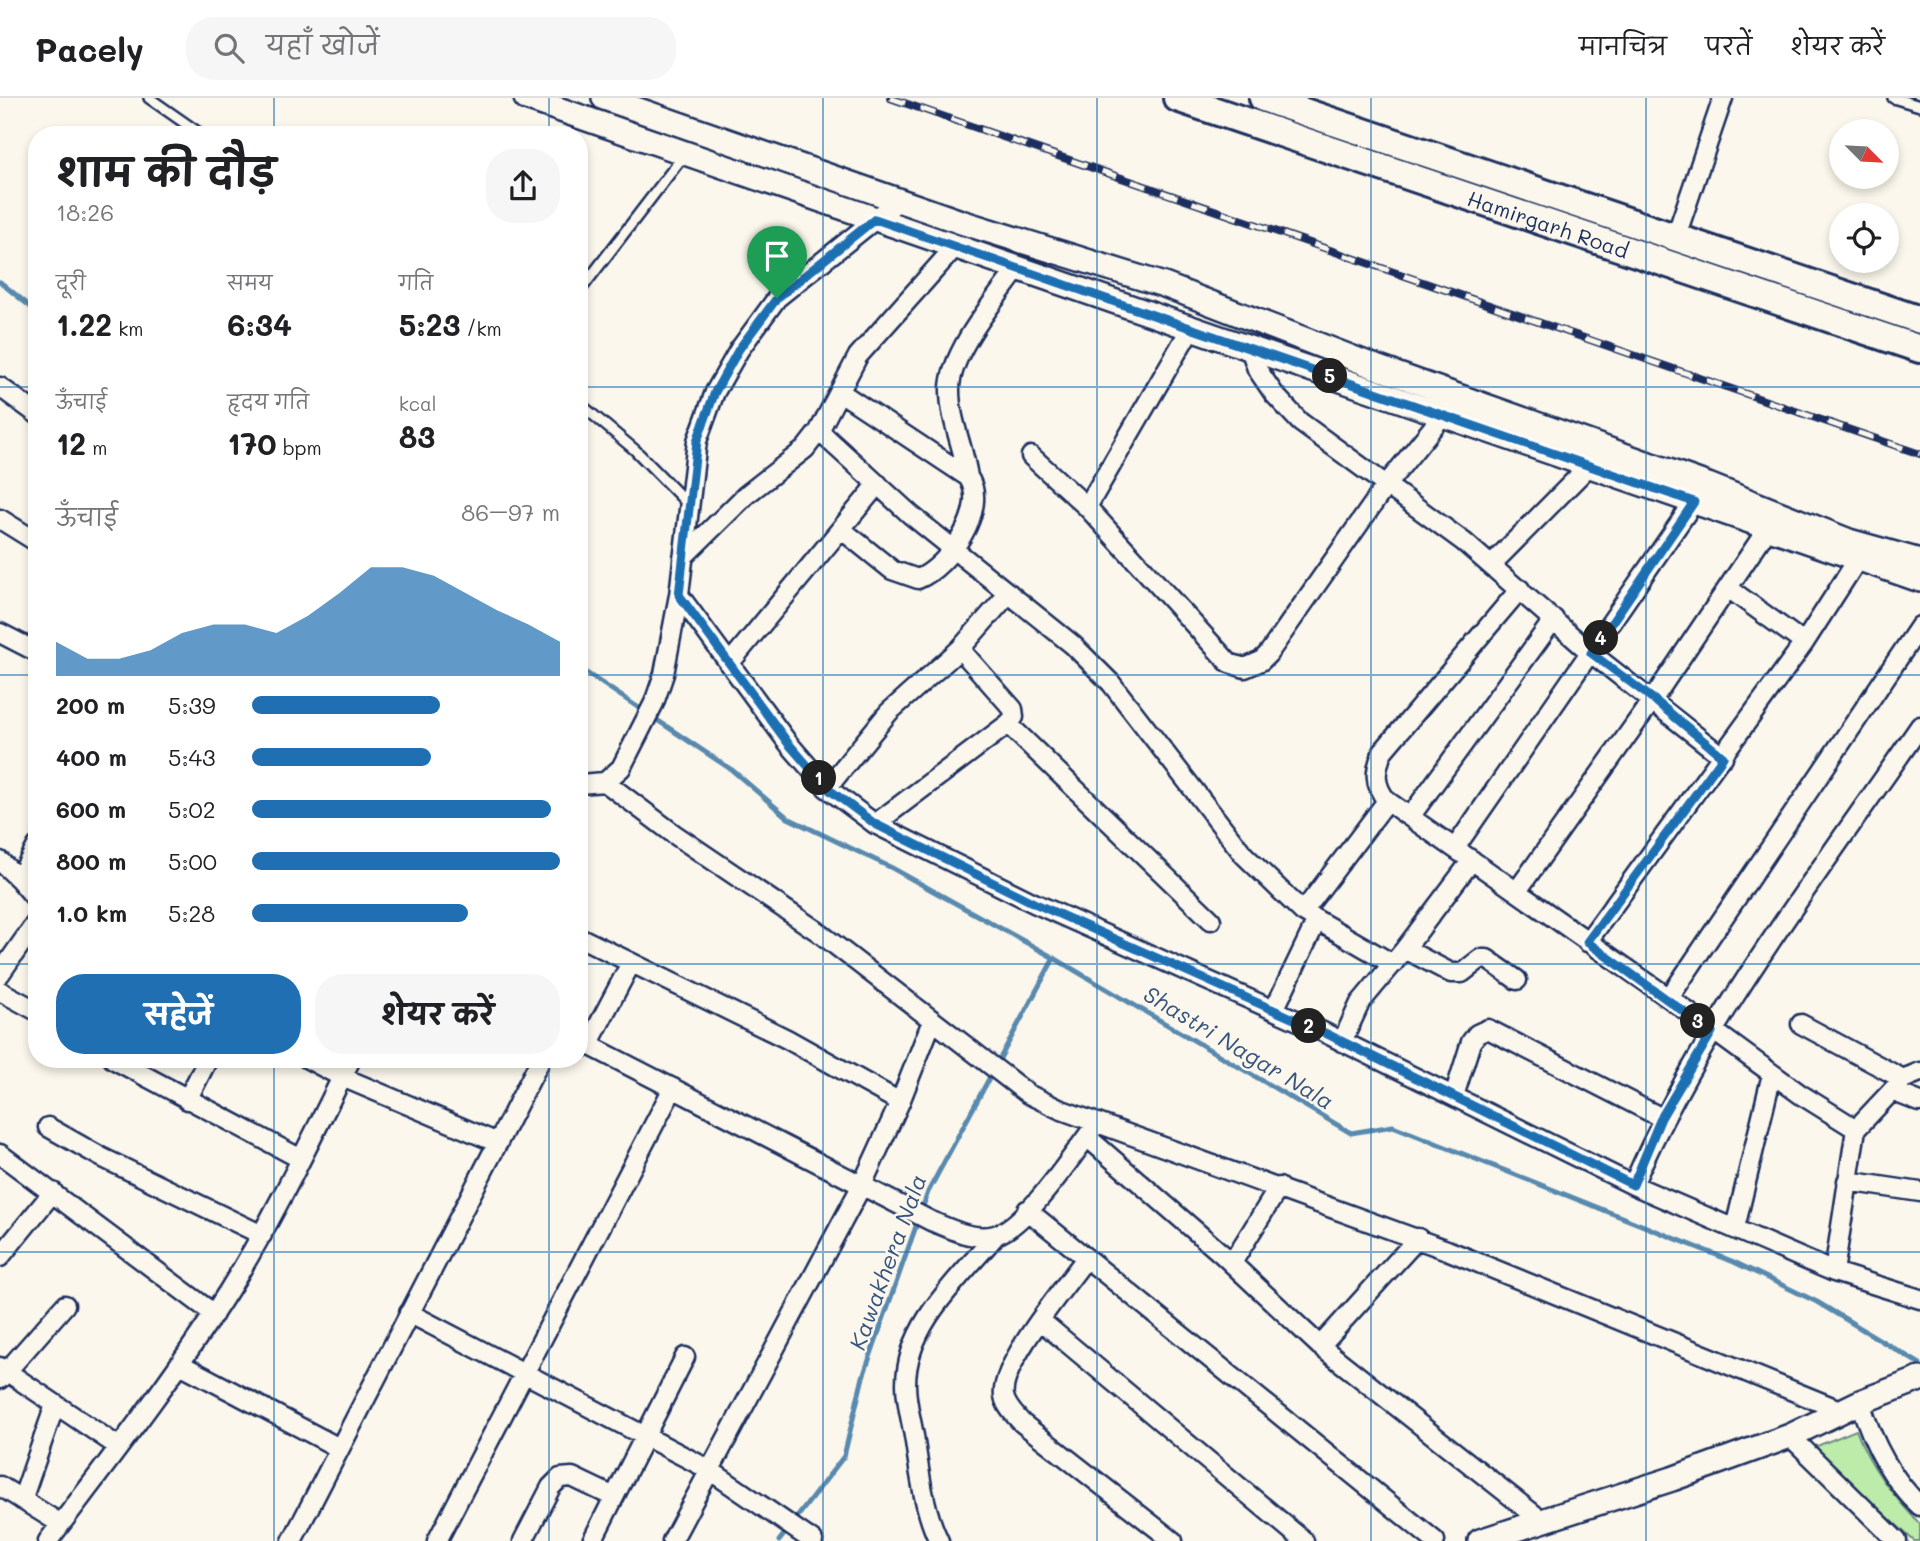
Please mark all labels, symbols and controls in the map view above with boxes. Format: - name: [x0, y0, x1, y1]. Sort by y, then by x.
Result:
- search box: [186, 17, 676, 80]
- text: Pacely: [35, 27, 144, 70]
- text: यहाँ खोजें: [266, 28, 379, 62]
- icon: search: [210, 29, 248, 67]
- text: मानचित्र: [1579, 30, 1667, 61]
- text: परतें: [1705, 30, 1752, 61]
- text: शेयर करें: [1790, 30, 1885, 61]
- north arrow: [1829, 119, 1899, 189]
- map controls: [1829, 119, 1899, 273]
- text: शाम की दौड़: [56, 146, 276, 196]
- button: share: [486, 149, 560, 223]
- street label: Hamirgarh Road: [1464, 184, 1633, 263]
- text: 18:26: [56, 197, 114, 227]
- button: locate: [1829, 203, 1899, 273]
- pin: [747, 226, 807, 298]
- icon: arrive: [758, 237, 796, 275]
- text: दूरी: [56, 270, 86, 295]
- text: समय: [227, 270, 273, 295]
- text: गति: [399, 270, 433, 295]
- text: 1.22: [56, 304, 112, 344]
- text: 6:34: [227, 304, 292, 344]
- text: 5:23: [399, 304, 460, 344]
- text: km: [112, 316, 143, 341]
- text: /km: [460, 316, 502, 341]
- pin: 5: [1312, 358, 1348, 394]
- text: 5: [1324, 363, 1335, 388]
- text: ऊँचाई: [56, 389, 107, 414]
- text: हृदय गति: [227, 389, 309, 414]
- text: kcal: [399, 391, 437, 416]
- text: 83: [399, 416, 435, 456]
- text: 12: [56, 423, 86, 463]
- text: 170: [227, 423, 277, 463]
- text: m: [86, 435, 107, 460]
- text: bpm: [277, 435, 322, 460]
- text: 86–97 m: [461, 497, 560, 527]
- text: ऊँचाई: [56, 502, 118, 532]
- pin: 4: [1584, 620, 1618, 656]
- text: 4: [1594, 625, 1607, 650]
- text: 200 m: [56, 690, 125, 720]
- text: 5:39: [168, 690, 216, 720]
- text: 400 m: [56, 742, 127, 772]
- text: 5:43: [168, 742, 216, 772]
- pin: 1: [802, 760, 836, 796]
- text: 1: [814, 765, 823, 790]
- text: 600 m: [56, 794, 126, 824]
- text: 5:02: [168, 794, 216, 824]
- text: 800 m: [56, 846, 126, 876]
- text: 5:00: [168, 846, 217, 876]
- text: 1.0 km: [56, 898, 127, 928]
- text: 5:28: [168, 898, 215, 928]
- button: सहेजें: [56, 974, 301, 1054]
- button: शेयर करें: [315, 974, 560, 1054]
- water label: Shastri Nagar Nala: [1138, 978, 1340, 1116]
- pin: 3: [1680, 1004, 1716, 1038]
- text: 3: [1692, 1008, 1703, 1033]
- pin: 2: [1292, 1009, 1326, 1044]
- text: 2: [1303, 1013, 1314, 1038]
- water label: Kawakhera Nala: [841, 1170, 933, 1354]

